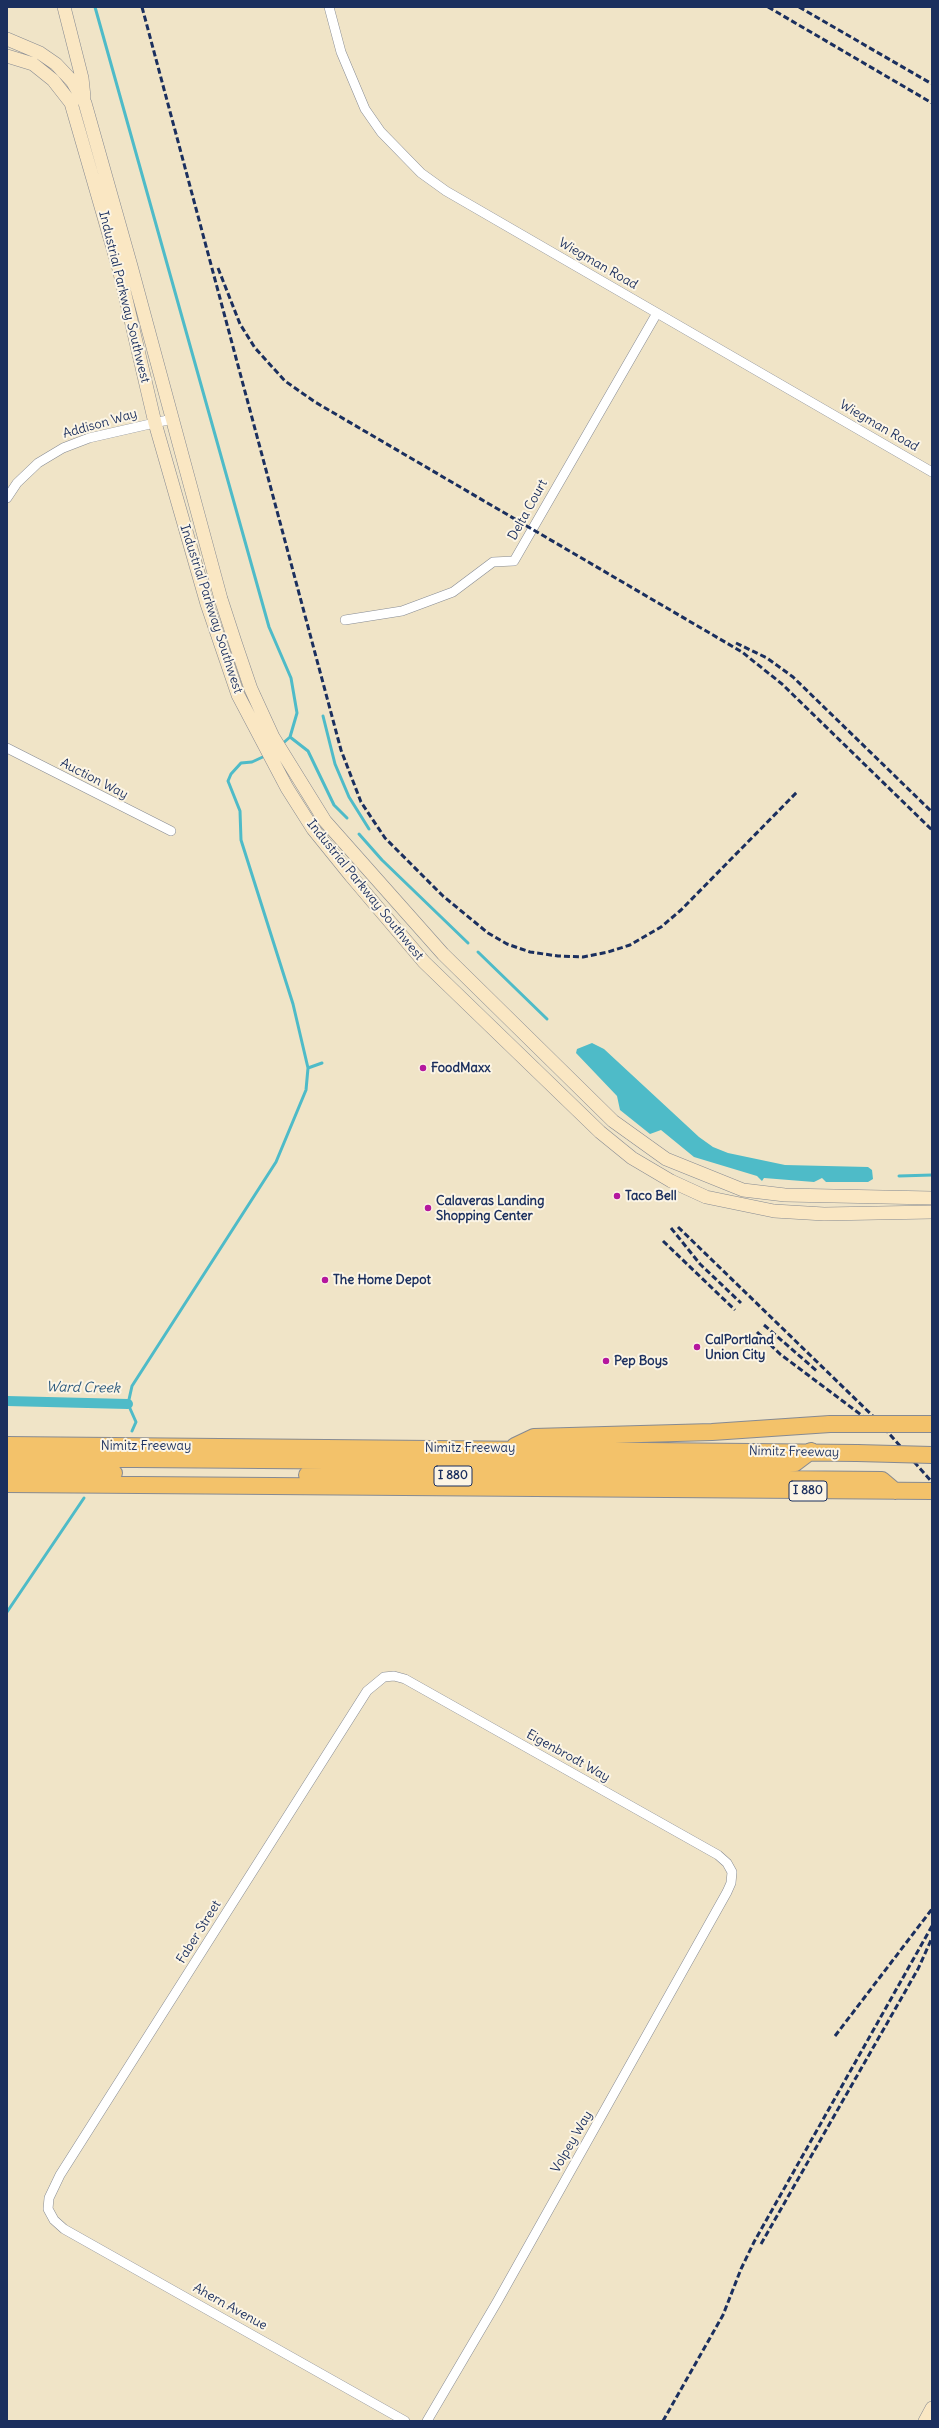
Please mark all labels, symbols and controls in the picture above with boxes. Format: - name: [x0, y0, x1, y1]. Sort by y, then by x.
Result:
- street label: Industrial Parkway Southwest: [95, 209, 153, 385]
- street label: Wiegman Road: [556, 235, 640, 293]
- street label: Wiegman Road: [837, 397, 921, 455]
- street label: Addison Way: [61, 406, 139, 442]
- street label: Delta Court: [505, 477, 551, 543]
- street label: Industrial Parkway Southwest: [176, 523, 246, 695]
- street label: Auction Way: [58, 755, 130, 803]
- street label: Industrial Parkway Southwest: [303, 816, 427, 964]
- place label: FoodMaxx: [431, 1060, 491, 1076]
- marker: FoodMaxx: [418, 1063, 428, 1073]
- place label: Taco Bell: [625, 1188, 677, 1204]
- marker: Taco Bell: [612, 1191, 622, 1201]
- place label: Calaveras Landing Shopping Center: [436, 1193, 544, 1224]
- marker: Calaveras Landing Shopping Center: [423, 1203, 433, 1213]
- place label: The Home Depot: [333, 1272, 431, 1288]
- marker: The Home Depot: [320, 1275, 330, 1285]
- place label: CalPortland Union City: [705, 1332, 774, 1363]
- marker: CalPortland Union City: [692, 1342, 702, 1352]
- place label: Pep Boys: [614, 1353, 668, 1369]
- marker: Pep Boys: [601, 1356, 611, 1366]
- water label: Ward Creek: [46, 1379, 120, 1397]
- street label: Nimitz Freeway: [101, 1438, 191, 1454]
- street label: Nimitz Freeway: [425, 1440, 515, 1456]
- street label: Nimitz Freeway: [749, 1443, 839, 1461]
- road number: I 880: [434, 1466, 472, 1486]
- road number: I 880: [789, 1481, 827, 1501]
- street label: Eigenbrodt Way: [523, 1727, 613, 1785]
- street label: Faber Street: [173, 1898, 225, 1966]
- street label: Volpey Way: [548, 2108, 596, 2176]
- street label: Ahern Avenue: [190, 2280, 270, 2334]

